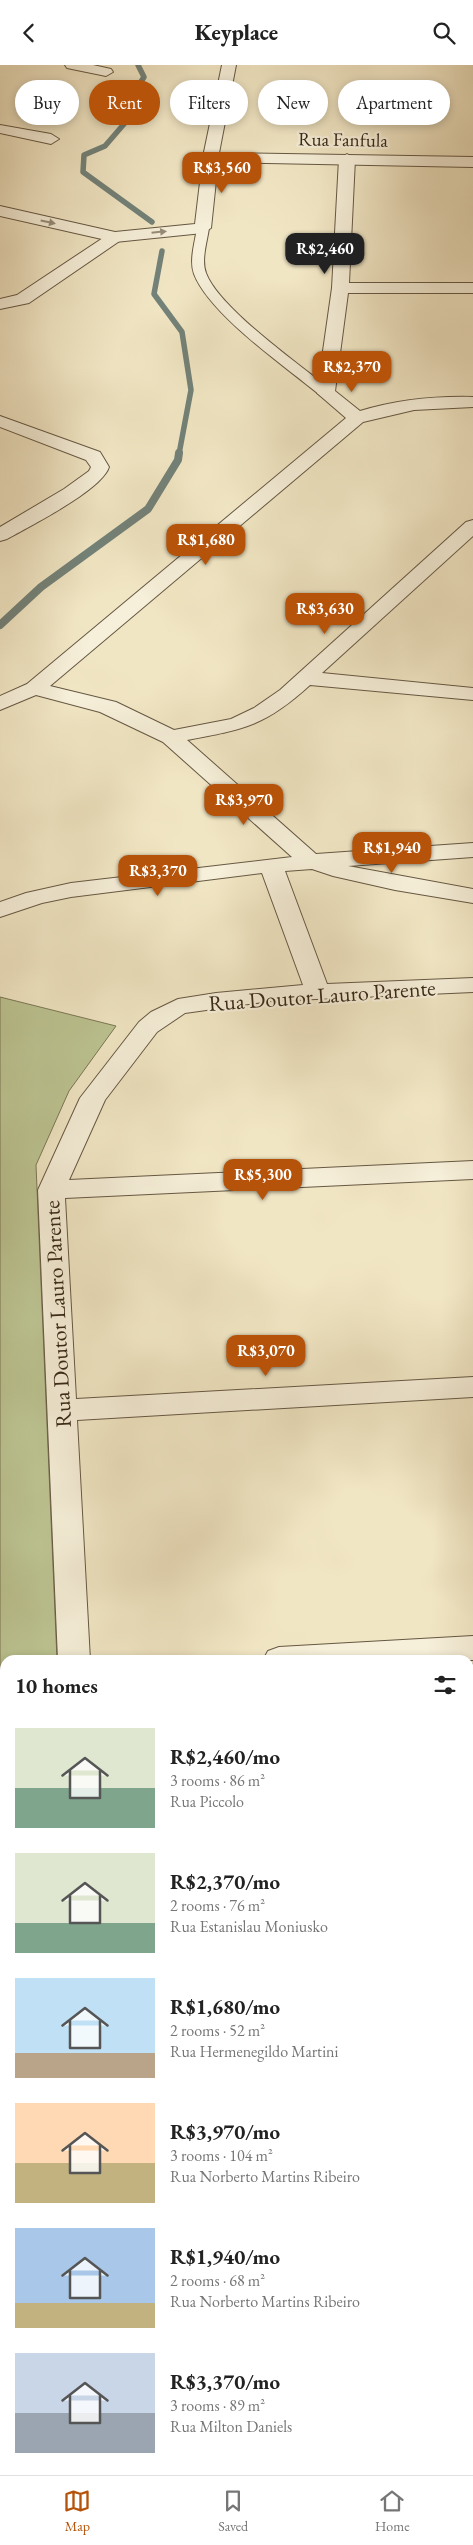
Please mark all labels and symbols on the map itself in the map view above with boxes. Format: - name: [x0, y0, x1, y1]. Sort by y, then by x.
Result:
- street label: Rua Fanfula: [298, 126, 389, 153]
- pin: R$3,560: [176, 151, 268, 194]
- one-way arrow: [40, 218, 55, 226]
- one-way arrow: [151, 228, 167, 236]
- pin: R$2,460: [279, 233, 371, 275]
- pin: R$2,370: [306, 351, 398, 393]
- pin: R$1,680: [160, 523, 252, 566]
- pin: R$3,630: [279, 593, 371, 635]
- pin: R$3,970: [198, 783, 290, 826]
- pin: R$1,940: [346, 831, 438, 874]
- pin: R$3,370: [112, 855, 204, 897]
- street label: Rua Doutor Lauro Parente: [207, 973, 437, 1018]
- pin: R$5,300: [217, 1159, 309, 1201]
- street label: Rua Doutor Lauro Parente: [37, 1199, 78, 1428]
- pin: R$3,070: [220, 1335, 312, 1377]

